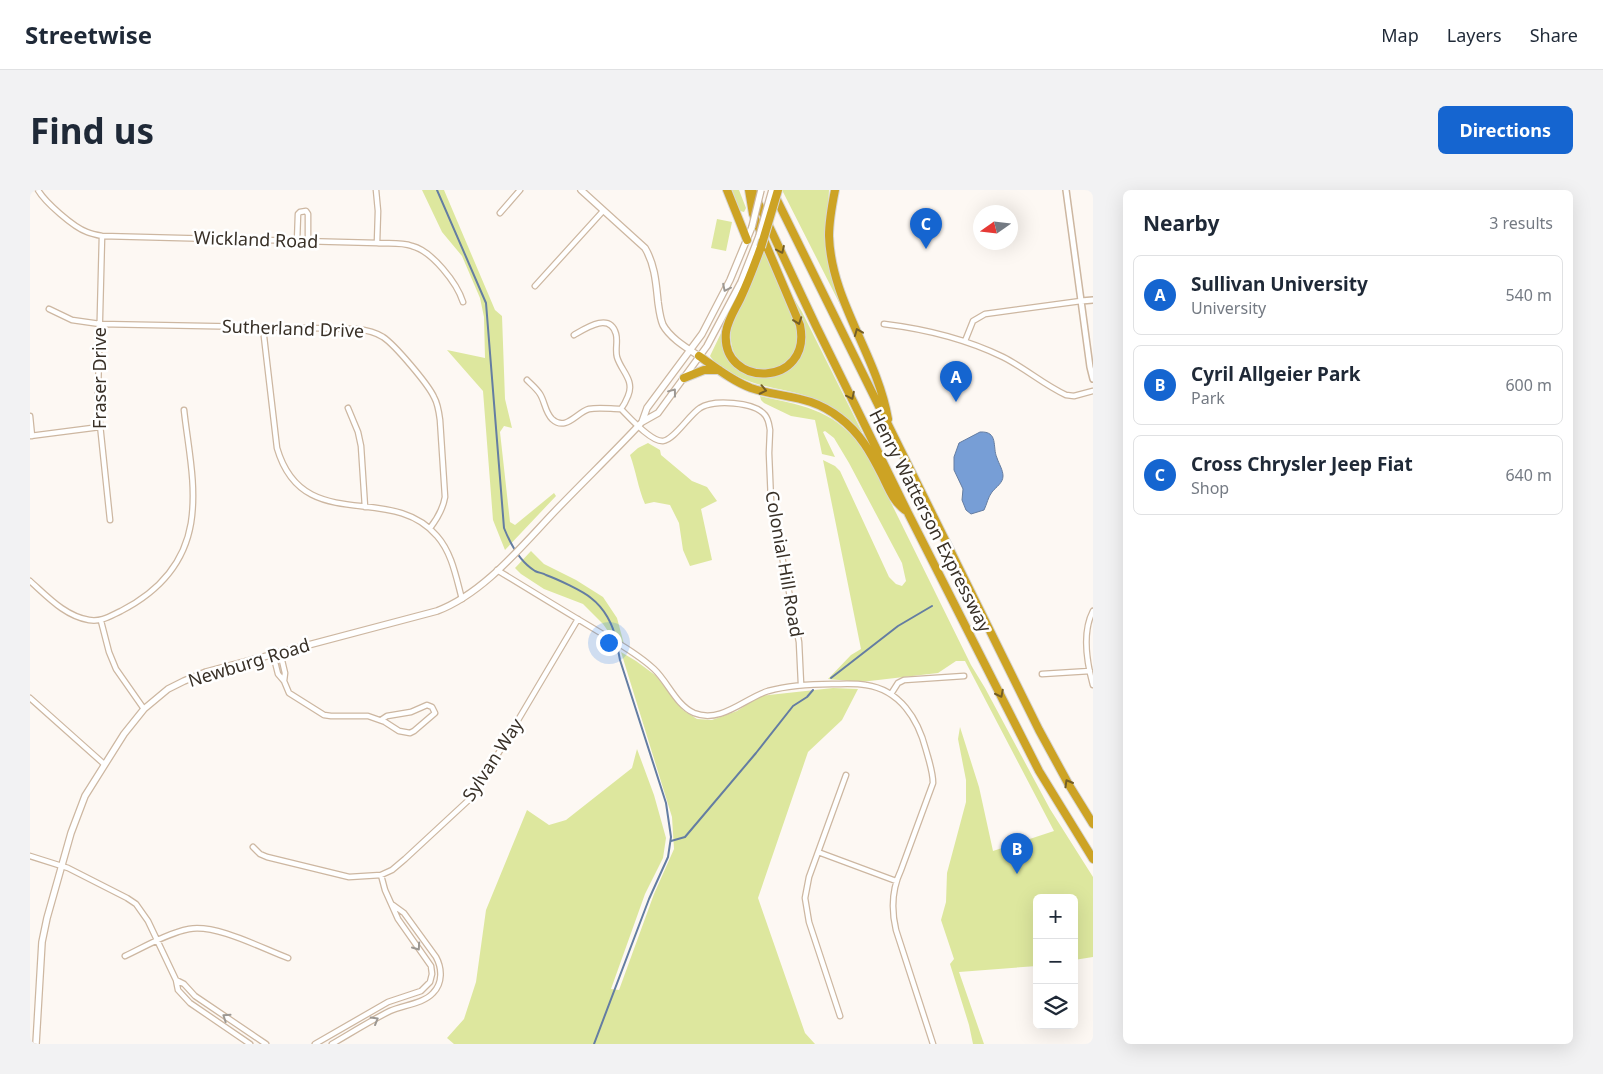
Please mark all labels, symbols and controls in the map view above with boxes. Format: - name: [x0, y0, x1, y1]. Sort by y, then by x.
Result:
- text: Streetwise: [25, 18, 152, 51]
- text: Map: [1381, 23, 1419, 47]
- text: Layers: [1447, 23, 1502, 47]
- text: Share: [1530, 23, 1578, 47]
- button: Directions: [1438, 106, 1573, 154]
- text: Find us: [30, 107, 154, 154]
- north arrow: [973, 205, 1018, 250]
- pin: C: [910, 208, 942, 249]
- text: Nearby: [1143, 209, 1219, 237]
- text: 3 results: [1489, 212, 1553, 234]
- street label: Wickland Road: [193, 225, 319, 253]
- one-way arrow: [775, 244, 785, 253]
- text: Sullivan University: [1191, 271, 1368, 297]
- one-way arrow: [722, 283, 732, 292]
- text: A: [1154, 284, 1166, 306]
- text: 540 m: [1505, 284, 1552, 306]
- text: University: [1191, 297, 1266, 319]
- street label: Sutherland Drive: [221, 314, 365, 342]
- one-way arrow: [792, 316, 802, 324]
- street label: Fraser Drive: [87, 327, 111, 429]
- one-way arrow: [853, 328, 864, 337]
- pin: A: [940, 361, 972, 402]
- text: Cyril Allgeier Park: [1191, 361, 1361, 387]
- text: B: [1155, 374, 1165, 396]
- text: 600 m: [1505, 374, 1552, 396]
- one-way arrow: [758, 384, 767, 395]
- text: Park: [1191, 387, 1225, 409]
- one-way arrow: [668, 389, 676, 398]
- one-way arrow: [845, 391, 855, 400]
- street label: Henry Watterson Expressway: [864, 405, 998, 637]
- text: Cross Chrysler Jeep Fiat: [1191, 451, 1413, 477]
- text: C: [1155, 464, 1165, 486]
- text: 640 m: [1505, 464, 1552, 486]
- text: Shop: [1191, 477, 1229, 499]
- street label: Colonial Hill Road: [760, 489, 810, 639]
- your location: [596, 630, 622, 656]
- street label: Newburg Road: [185, 632, 313, 692]
- one-way arrow: [994, 689, 1004, 698]
- street label: Sylvan Way: [456, 713, 528, 806]
- one-way arrow: [1064, 779, 1074, 788]
- pin: B: [1001, 833, 1033, 874]
- map controls: [1033, 894, 1078, 1029]
- button: +: [1033, 894, 1078, 939]
- button: −: [1033, 939, 1078, 984]
- one-way arrow: [411, 941, 421, 950]
- button: layers: [1033, 984, 1078, 1029]
- one-way arrow: [222, 1014, 231, 1023]
- one-way arrow: [369, 1016, 378, 1026]

